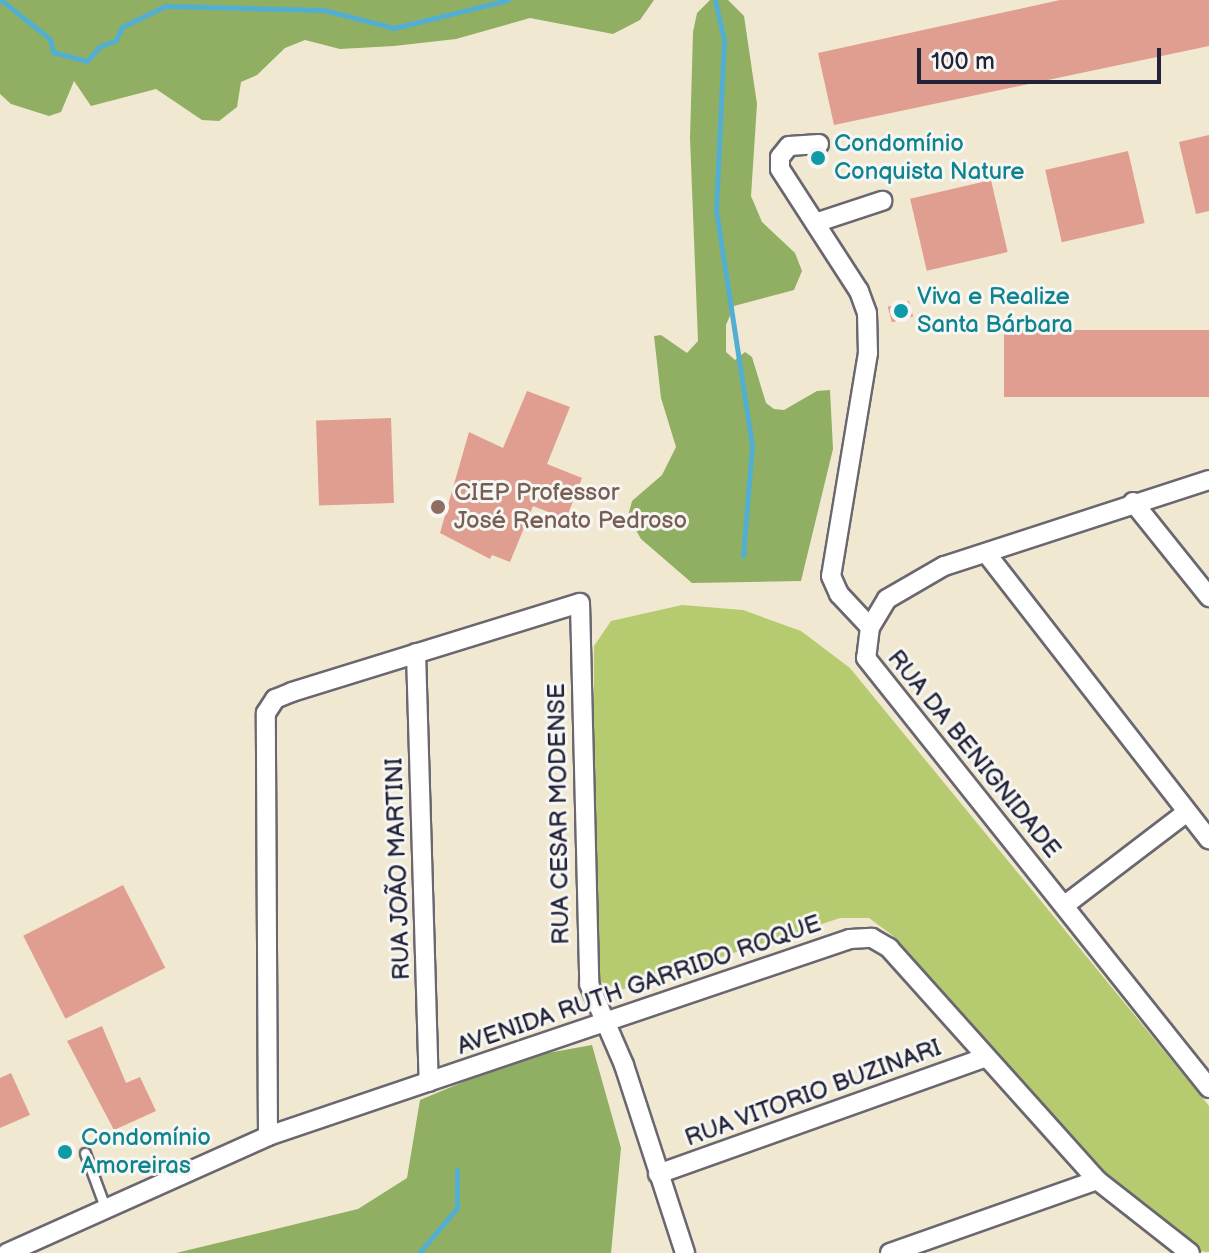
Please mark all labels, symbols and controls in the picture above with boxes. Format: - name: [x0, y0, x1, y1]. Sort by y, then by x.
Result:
- scale bar: [921, 32, 1165, 82]
- text: 100 m: [931, 47, 995, 76]
- place label: Condomínio Conquista Nature: [834, 130, 1024, 186]
- marker: Condomínio Conquista Nature: [809, 149, 827, 167]
- place label: Viva e Realize Santa Bárbara: [917, 283, 1073, 339]
- marker: Viva e Realize Santa Bárbara: [892, 302, 910, 320]
- place label: CIEP Professor José Renato Pedroso: [454, 479, 687, 535]
- marker: CIEP Professor José Renato Pedroso: [429, 498, 447, 516]
- street label: RUA DA BENIGNIDADE: [881, 644, 1067, 864]
- street label: RUA CESAR MODENSE: [542, 683, 576, 945]
- street label: RUA JOÃO MARTINI: [380, 757, 416, 981]
- street label: AVENIDA RUTH GARRIDO ROQUE: [453, 909, 825, 1061]
- street label: RUA VITORIO BUZINARI: [681, 1033, 945, 1153]
- place label: Condomínio Amoreiras: [81, 1124, 211, 1180]
- marker: Condomínio Amoreiras: [56, 1143, 74, 1161]

